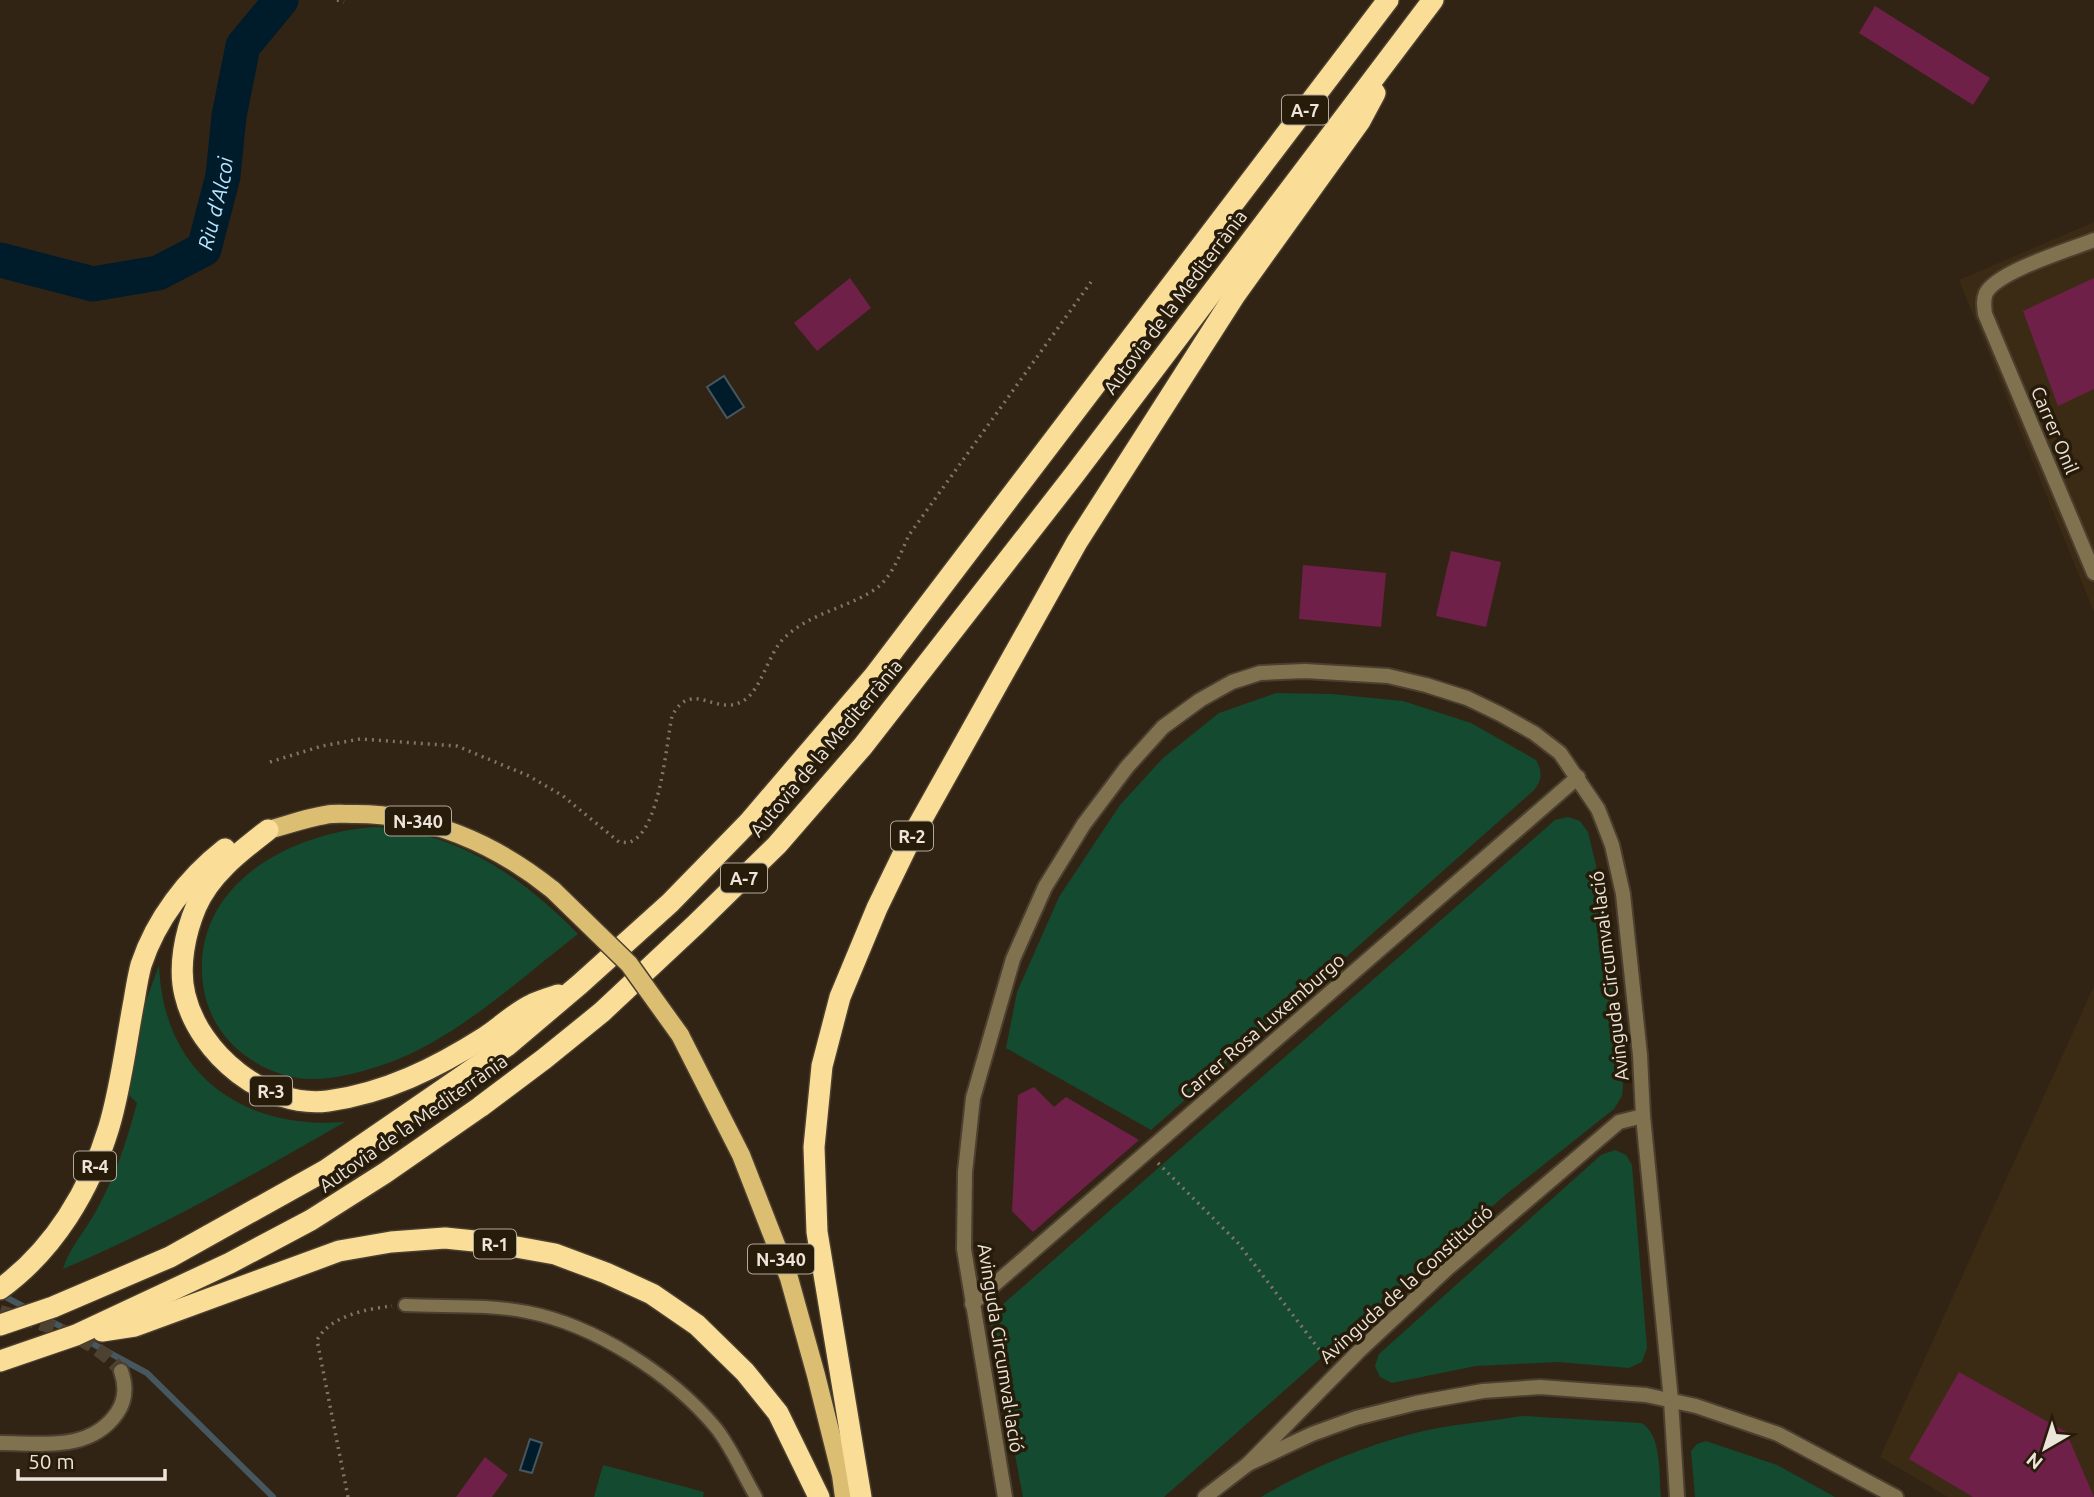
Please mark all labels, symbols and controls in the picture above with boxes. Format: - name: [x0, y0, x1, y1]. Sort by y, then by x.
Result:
- road number: A-7: [1282, 96, 1328, 124]
- water label: Riu d'Alcoi: [192, 155, 237, 252]
- street label: Autovia de la Mediterrània: [1099, 206, 1251, 398]
- street label: Carrer Onil: [2027, 383, 2083, 477]
- street label: Autovia de la Mediterrània: [745, 655, 907, 841]
- road number: N-340: [385, 806, 451, 836]
- road number: R-2: [891, 822, 933, 850]
- road number: A-7: [721, 864, 767, 892]
- street label: Avinguda Circumval·lació: [1585, 870, 1633, 1082]
- street label: Carrer Rosa Luxemburgo: [1175, 948, 1349, 1104]
- street label: Autovia de la Mediterrània: [315, 1050, 511, 1196]
- road number: R-3: [250, 1076, 292, 1106]
- road number: R-4: [74, 1152, 116, 1181]
- street label: Avinguda de la Constitució: [1315, 1200, 1497, 1368]
- road number: R-1: [474, 1230, 516, 1259]
- street label: Avinguda Circumval·lació: [974, 1242, 1028, 1454]
- road number: N-340: [748, 1244, 814, 1274]
- north arrow: [2010, 1413, 2080, 1483]
- scale bar: [18, 1438, 164, 1482]
- text: N: [2022, 1448, 2047, 1474]
- text: 50 m: [28, 1449, 75, 1473]

